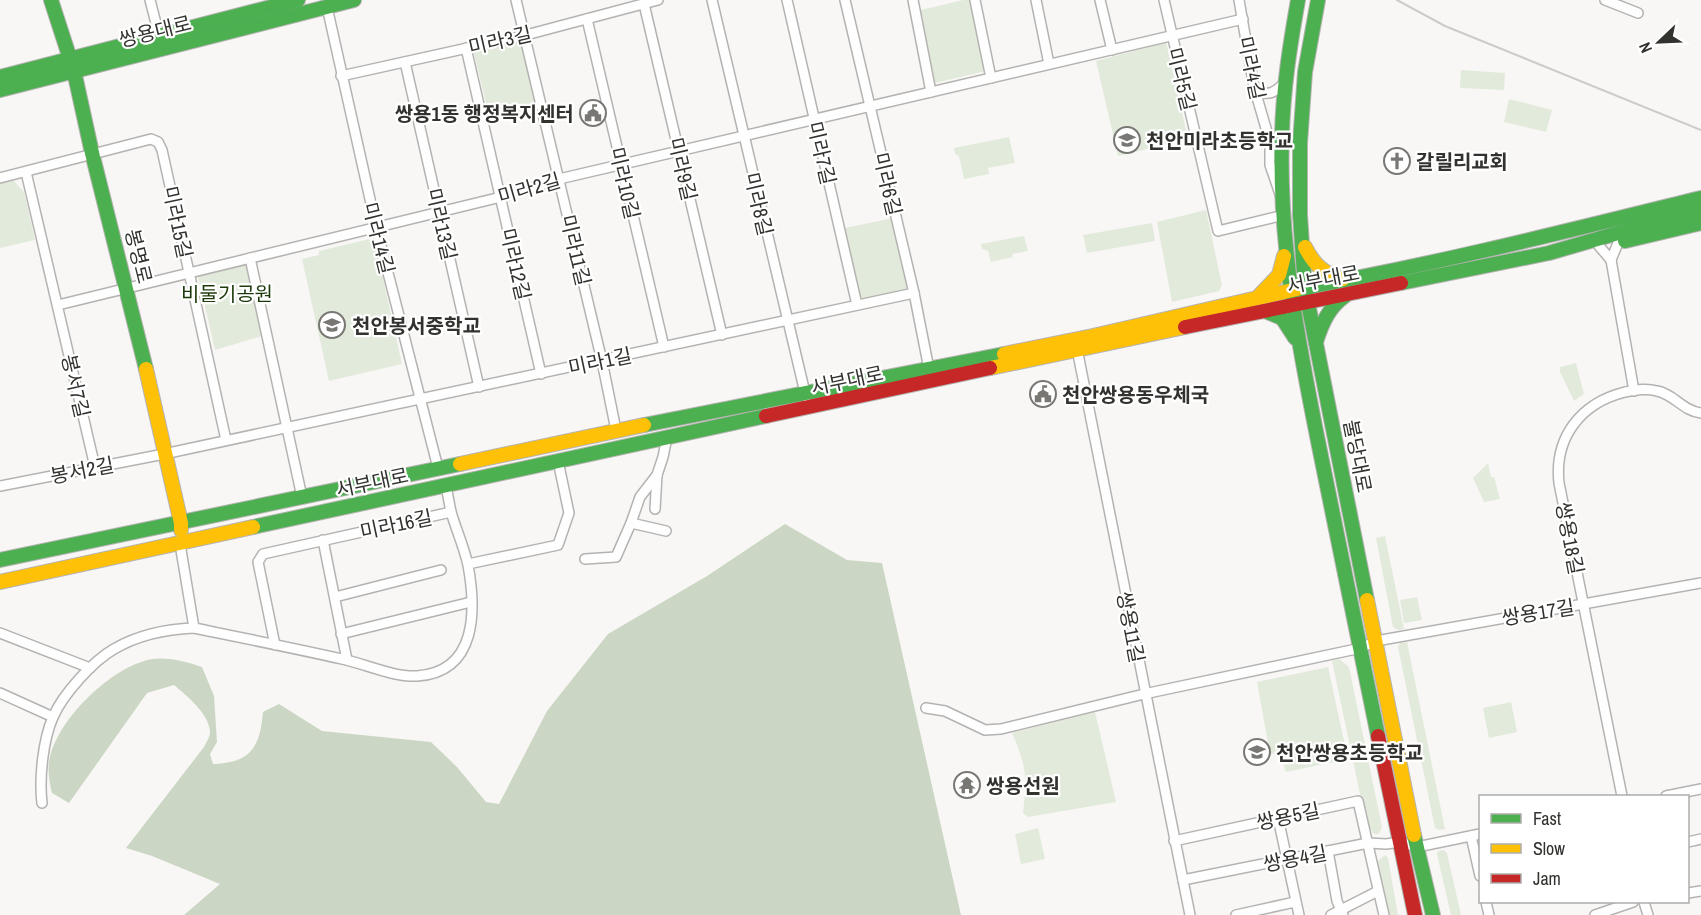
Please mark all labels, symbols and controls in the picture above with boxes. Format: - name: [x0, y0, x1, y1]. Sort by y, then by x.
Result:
- street label: 쌍용대로: [116, 9, 194, 53]
- north arrow: [1629, 12, 1689, 72]
- street label: 미라3길: [466, 20, 534, 60]
- street label: 미라4길: [1232, 34, 1272, 102]
- text: N: [1633, 39, 1657, 57]
- street label: 미라5길: [1161, 45, 1203, 113]
- public building icon: 쌍용1동 행정복지센터: [578, 98, 608, 128]
- place label: 쌍용1동 행정복지센터: [395, 100, 574, 127]
- street label: 미라7길: [802, 119, 842, 187]
- school or university icon: 천안미라초등학교: [1112, 125, 1142, 155]
- place label: 천안미라초등학교: [1146, 127, 1293, 154]
- street label: 미라9길: [663, 135, 703, 203]
- street label: 미라10길: [604, 144, 646, 222]
- church icon: 갈릴리교회: [1382, 146, 1412, 176]
- place label: 갈릴리교회: [1416, 148, 1508, 175]
- street label: 미라6길: [868, 150, 908, 218]
- street label: 미라2길: [494, 166, 564, 210]
- street label: 미라8길: [739, 170, 779, 238]
- street label: 미라15길: [157, 183, 199, 261]
- street label: 미라13길: [421, 185, 463, 263]
- street label: 미라14길: [357, 199, 401, 277]
- street label: 미라11길: [555, 212, 597, 288]
- street label: 미라12길: [495, 225, 537, 303]
- street label: 봉명로: [119, 226, 159, 286]
- street label: 서부대로: [1284, 259, 1362, 299]
- park label: 비둘기공원: [181, 280, 273, 307]
- school or university icon: 천안봉서중학교: [317, 310, 347, 340]
- place label: 천안봉서중학교: [352, 312, 481, 339]
- street label: 미라1길: [566, 341, 634, 381]
- street label: 봉서7길: [56, 352, 96, 420]
- street label: 서부대로: [808, 359, 886, 401]
- public building icon: 천안쌍용동우체국: [1028, 379, 1058, 409]
- place label: 천안쌍용동우체국: [1062, 381, 1209, 408]
- street label: 불당대로: [1338, 417, 1378, 495]
- street label: 봉서2길: [48, 451, 116, 489]
- street label: 서부대로: [333, 461, 411, 503]
- street label: 쌍용18길: [1550, 499, 1590, 577]
- street label: 미라16길: [357, 503, 435, 545]
- street label: 쌍용11길: [1111, 589, 1151, 665]
- street label: 쌍용17길: [1500, 593, 1576, 631]
- school or university icon: 천안쌍용초등학교: [1242, 737, 1272, 767]
- place label: 천안쌍용초등학교: [1276, 739, 1423, 766]
- temple icon: 쌍용선원: [952, 770, 982, 800]
- place label: 쌍용선원: [986, 772, 1060, 799]
- legend: [1479, 795, 1689, 903]
- street label: 쌍용5길: [1254, 796, 1322, 836]
- text: Fast: [1533, 806, 1561, 831]
- text: Slow: [1533, 836, 1565, 861]
- street label: 쌍용4길: [1261, 839, 1329, 877]
- text: Jam: [1533, 866, 1561, 891]

